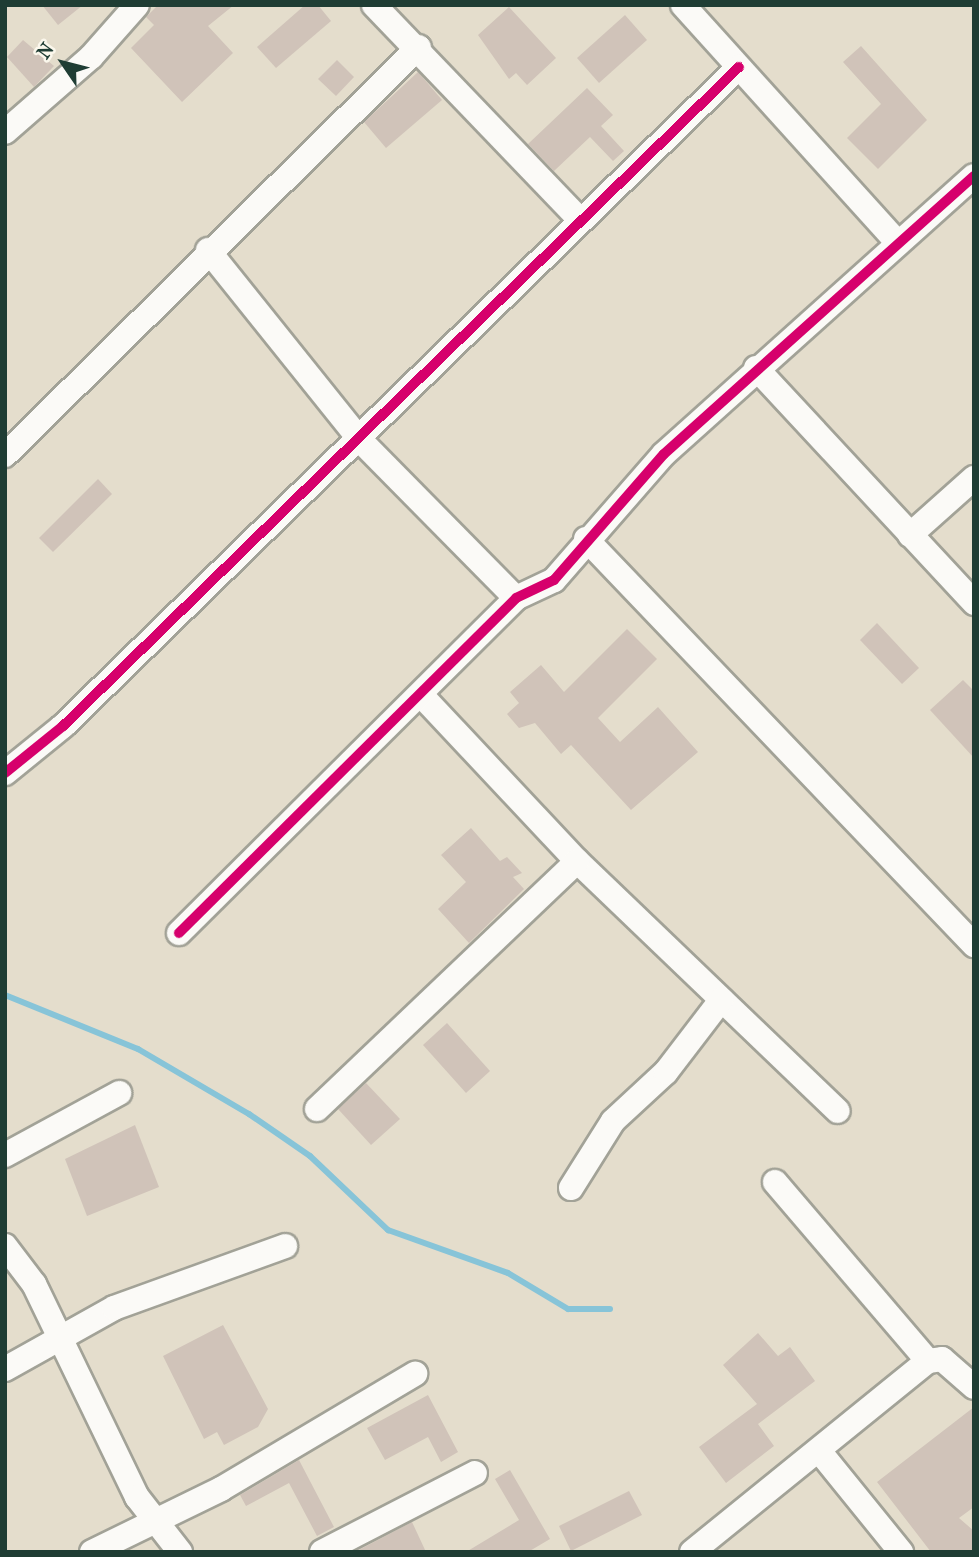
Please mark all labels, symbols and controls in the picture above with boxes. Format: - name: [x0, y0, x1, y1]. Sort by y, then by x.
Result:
- north arrow: [28, 28, 98, 98]
- text: N: [33, 39, 59, 63]

